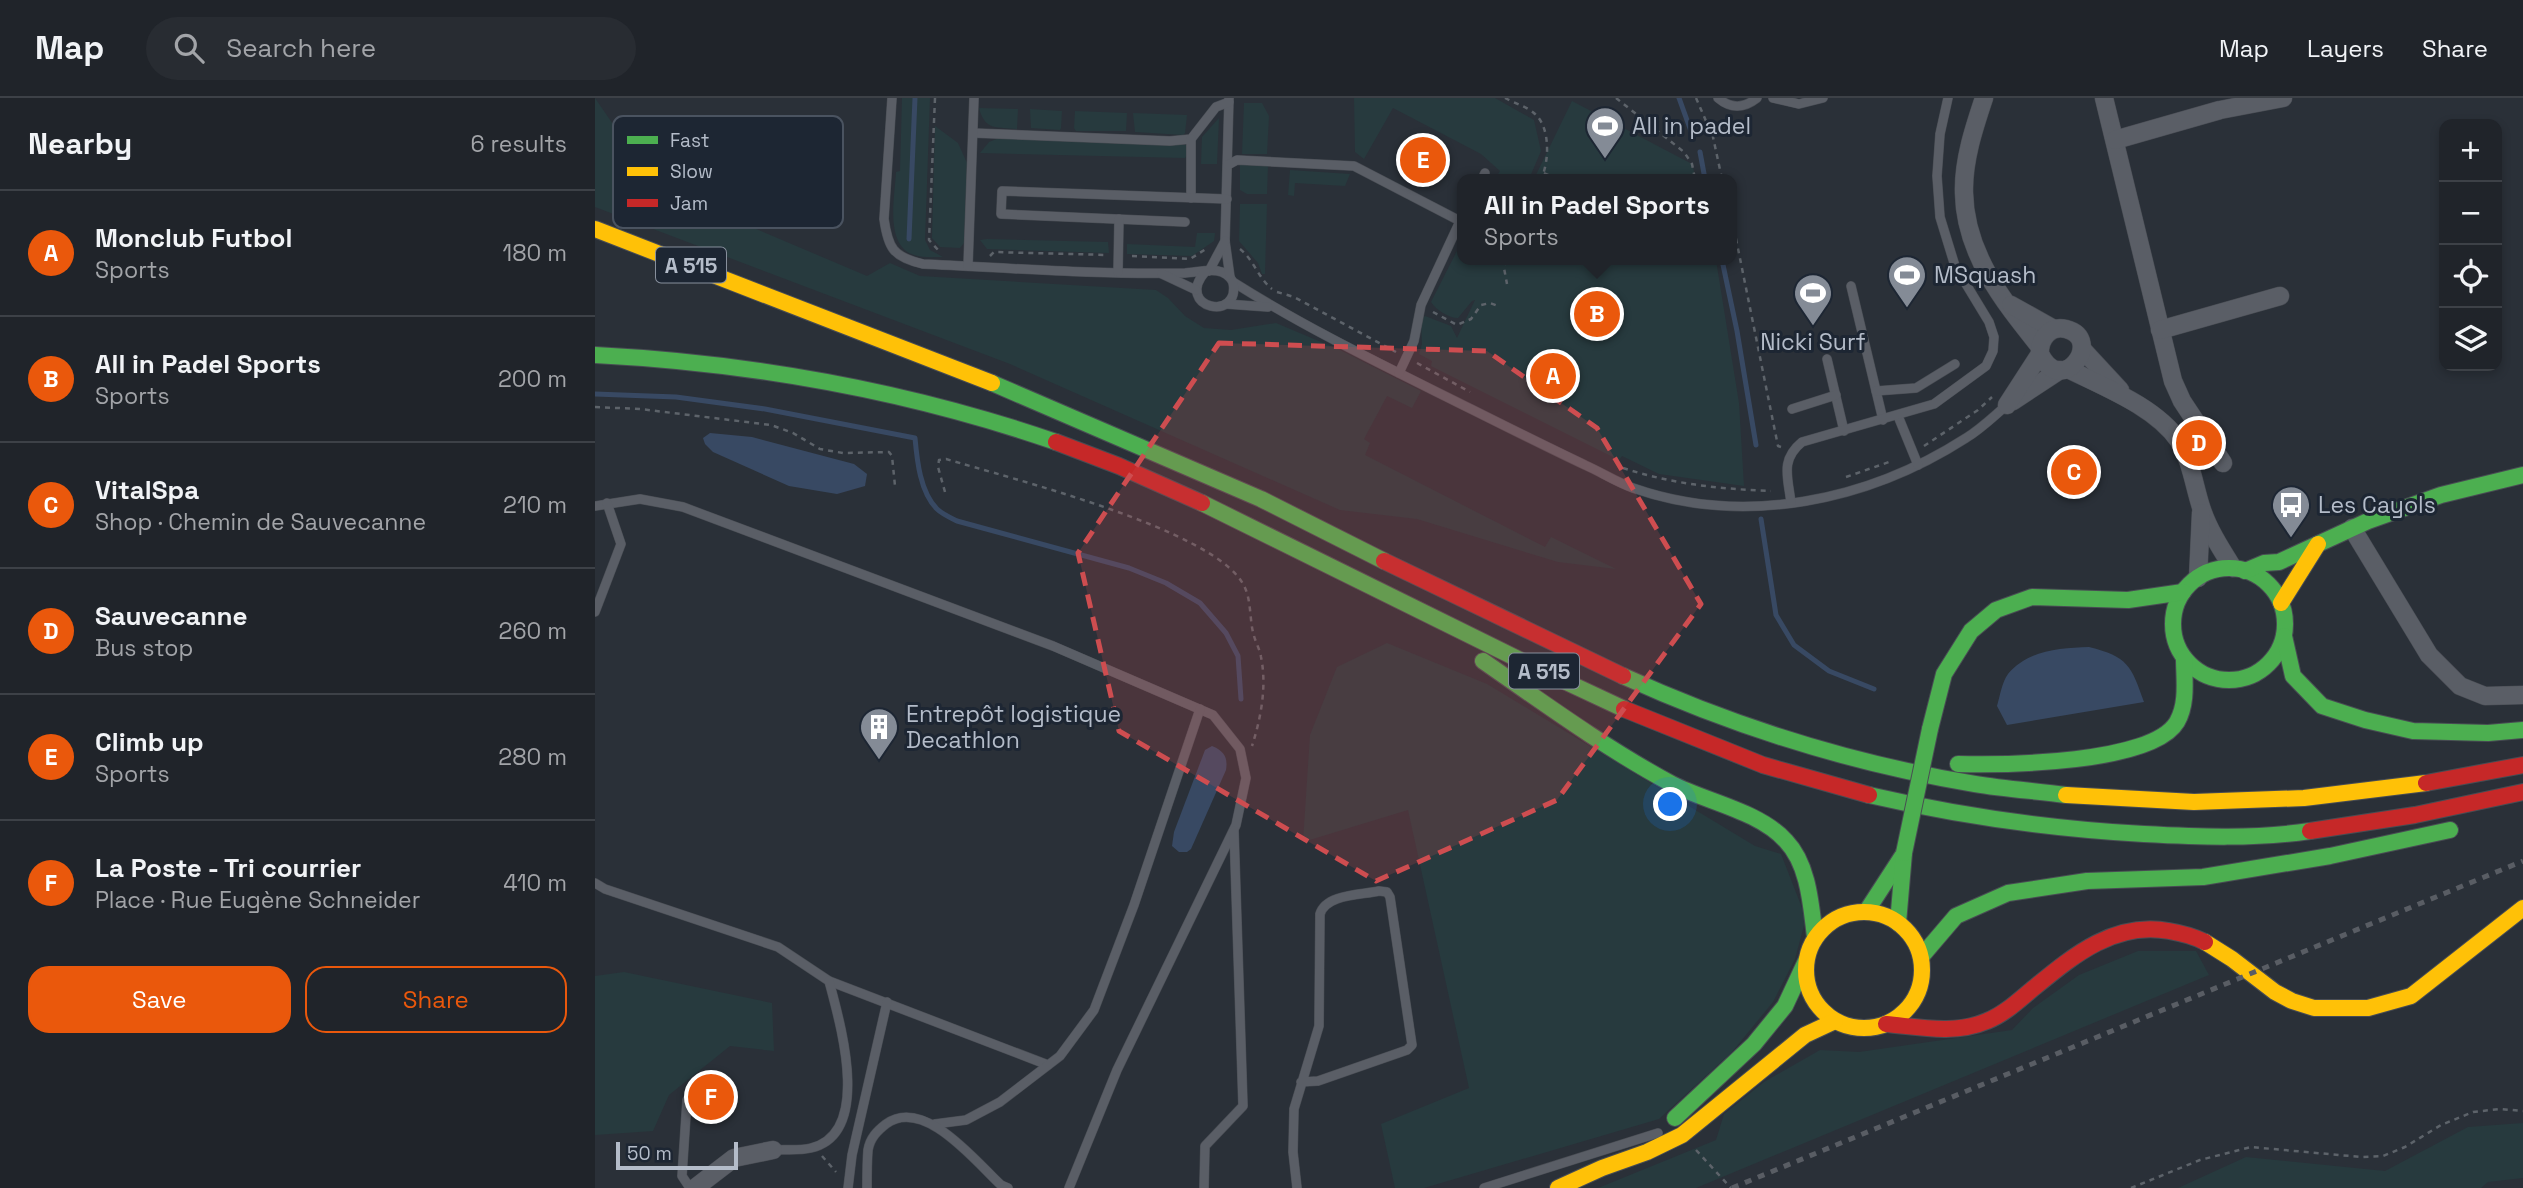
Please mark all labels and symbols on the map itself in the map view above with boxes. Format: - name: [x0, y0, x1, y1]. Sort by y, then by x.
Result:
- sports icon: All in padel: [1584, 105, 1626, 160]
- place label: All in padel: [1632, 111, 1751, 141]
- legend: [613, 116, 843, 228]
- text: Fast: [670, 128, 710, 153]
- pin: E: [1400, 134, 1446, 186]
- text: Slow: [670, 159, 713, 184]
- text: Jam: [670, 191, 708, 216]
- road number: A 515: [656, 248, 726, 282]
- sports icon: MSquash: [1886, 254, 1928, 309]
- place label: MSquash: [1934, 260, 2036, 290]
- sports icon: Nicki Surf: [1792, 272, 1834, 327]
- pin: B: [1574, 288, 1620, 340]
- place label: Nicki Surf: [1760, 327, 1866, 357]
- pin: A: [1530, 350, 1576, 402]
- pin: D: [2176, 417, 2222, 469]
- pin: C: [2051, 446, 2097, 498]
- bus stop icon: Les Cayols: [2270, 484, 2312, 539]
- place label: Les Cayols: [2318, 490, 2436, 520]
- road number: A 515: [1509, 654, 1579, 688]
- place label: Entrepôt logistique Decathlon: [906, 699, 1121, 755]
- building icon: Entrepôt logistique Decathlon: [858, 706, 900, 761]
- your location: [1653, 787, 1687, 821]
- pin: F: [688, 1071, 734, 1123]
- scale bar: [616, 1139, 739, 1171]

